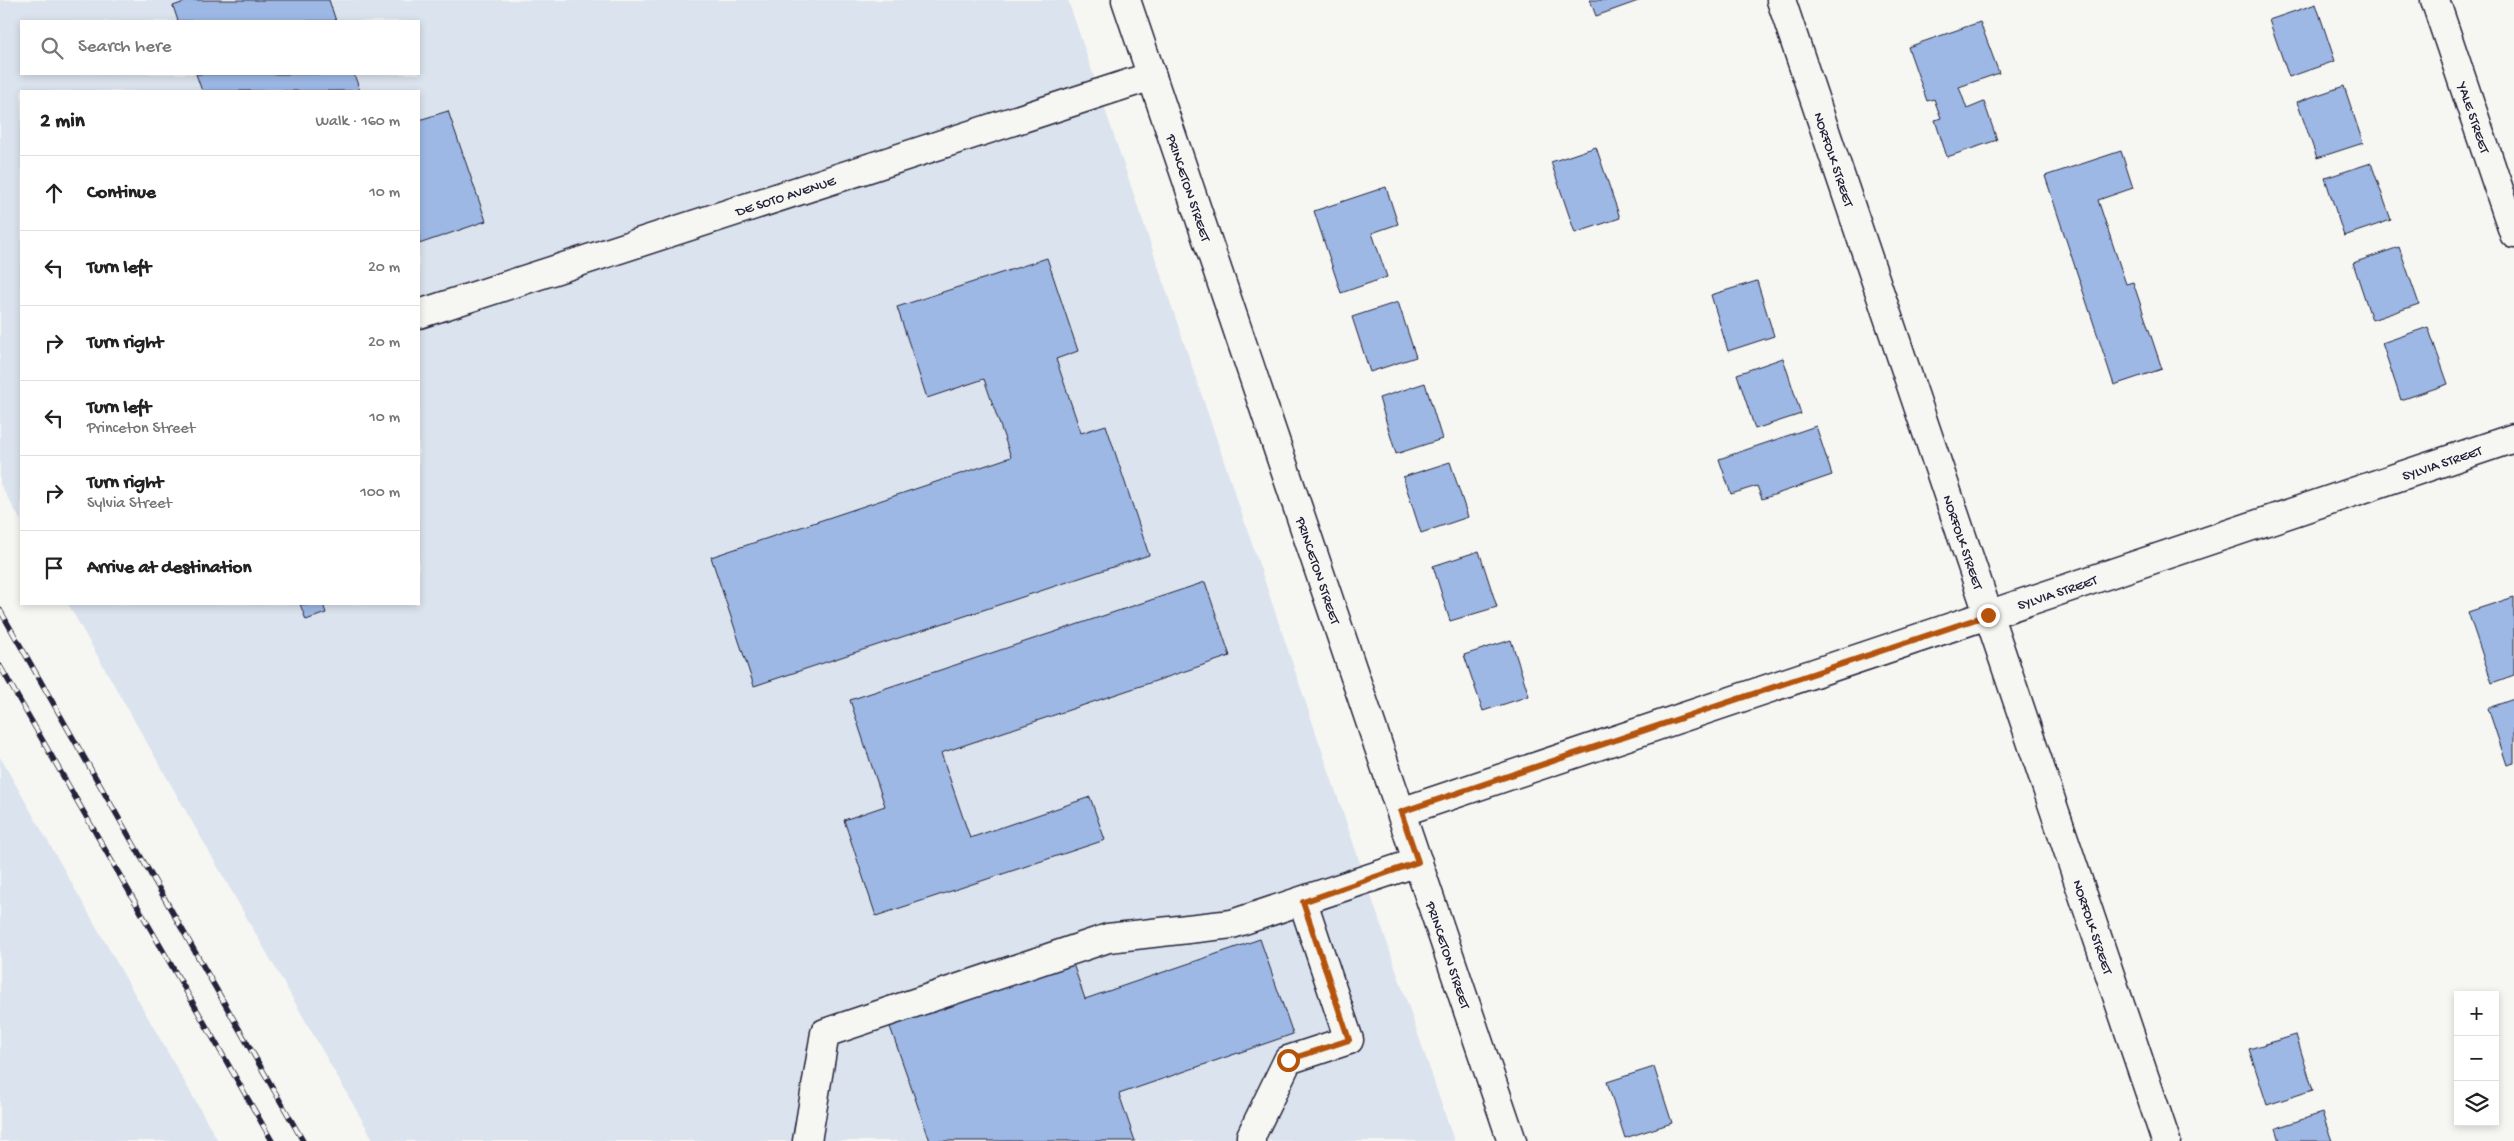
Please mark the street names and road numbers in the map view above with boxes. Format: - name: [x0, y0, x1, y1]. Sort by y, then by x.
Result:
- street label: YALE STREET: [2452, 79, 2492, 157]
- street label: NORFOLK STREET: [1808, 110, 1856, 210]
- street label: PRINCETON STREET: [1161, 131, 1213, 245]
- street label: DE SOTO AVENUE: [733, 173, 839, 222]
- street label: SYLVIA STREET: [2401, 443, 2485, 486]
- street label: NORFOLK STREET: [1938, 493, 1986, 593]
- street label: PRINCETON STREET: [1290, 514, 1343, 628]
- street label: SYLVIA STREET: [2016, 572, 2100, 615]
- street label: NORFOLK STREET: [2067, 878, 2115, 978]
- street label: PRINCETON STREET: [1420, 899, 1473, 1012]

